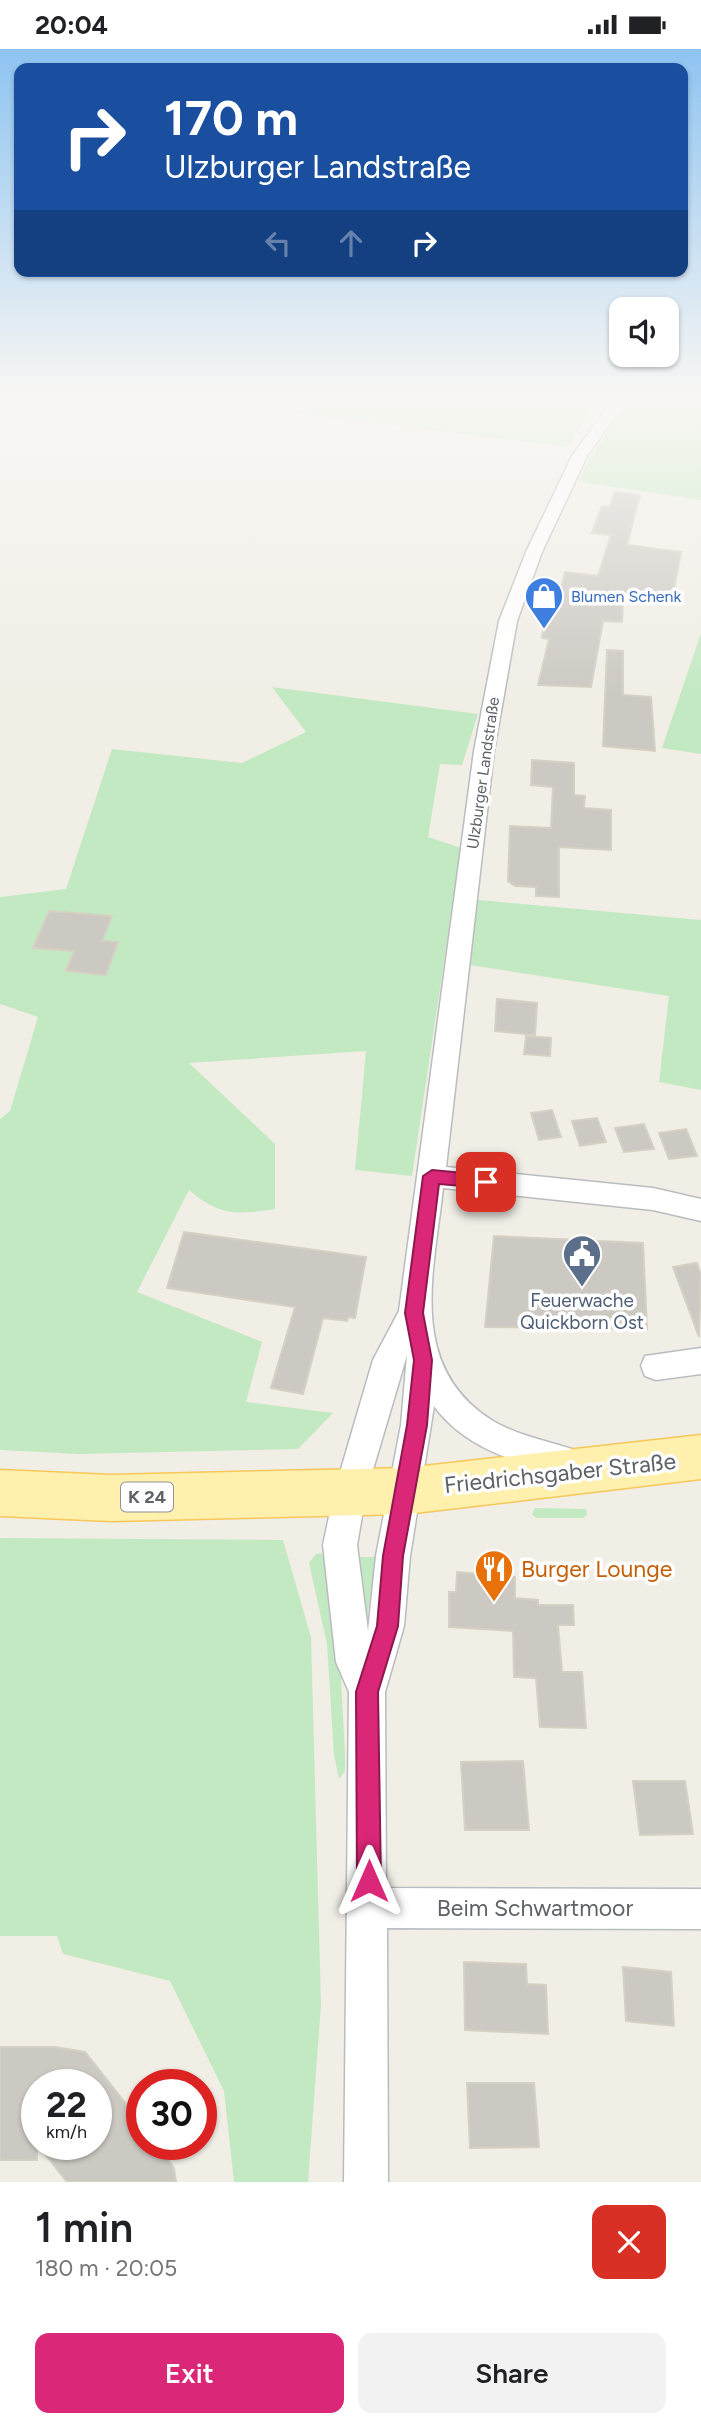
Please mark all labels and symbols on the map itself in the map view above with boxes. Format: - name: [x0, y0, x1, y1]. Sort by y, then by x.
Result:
- shop icon: Blumen Schenk: [523, 575, 565, 630]
- place label: Blumen Schenk: [571, 587, 682, 606]
- street label: Ulzburger Landstraße: [463, 695, 503, 850]
- pin: [456, 1152, 516, 1212]
- public building icon: Feuerwache Quickborn Ost: [561, 1233, 603, 1288]
- place label: Feuerwache Quickborn Ost: [520, 1289, 644, 1334]
- street label: Friedrichsgaber Straße: [443, 1447, 677, 1499]
- road number: K 24: [121, 1483, 173, 1511]
- restaurant icon: Burger Lounge: [473, 1548, 515, 1603]
- place label: Burger Lounge: [521, 1555, 672, 1583]
- position arrow: [332, 1844, 406, 1918]
- street label: Beim Schwartmoor: [437, 1894, 633, 1922]
- speed limit sign: 30: [126, 2069, 217, 2160]

